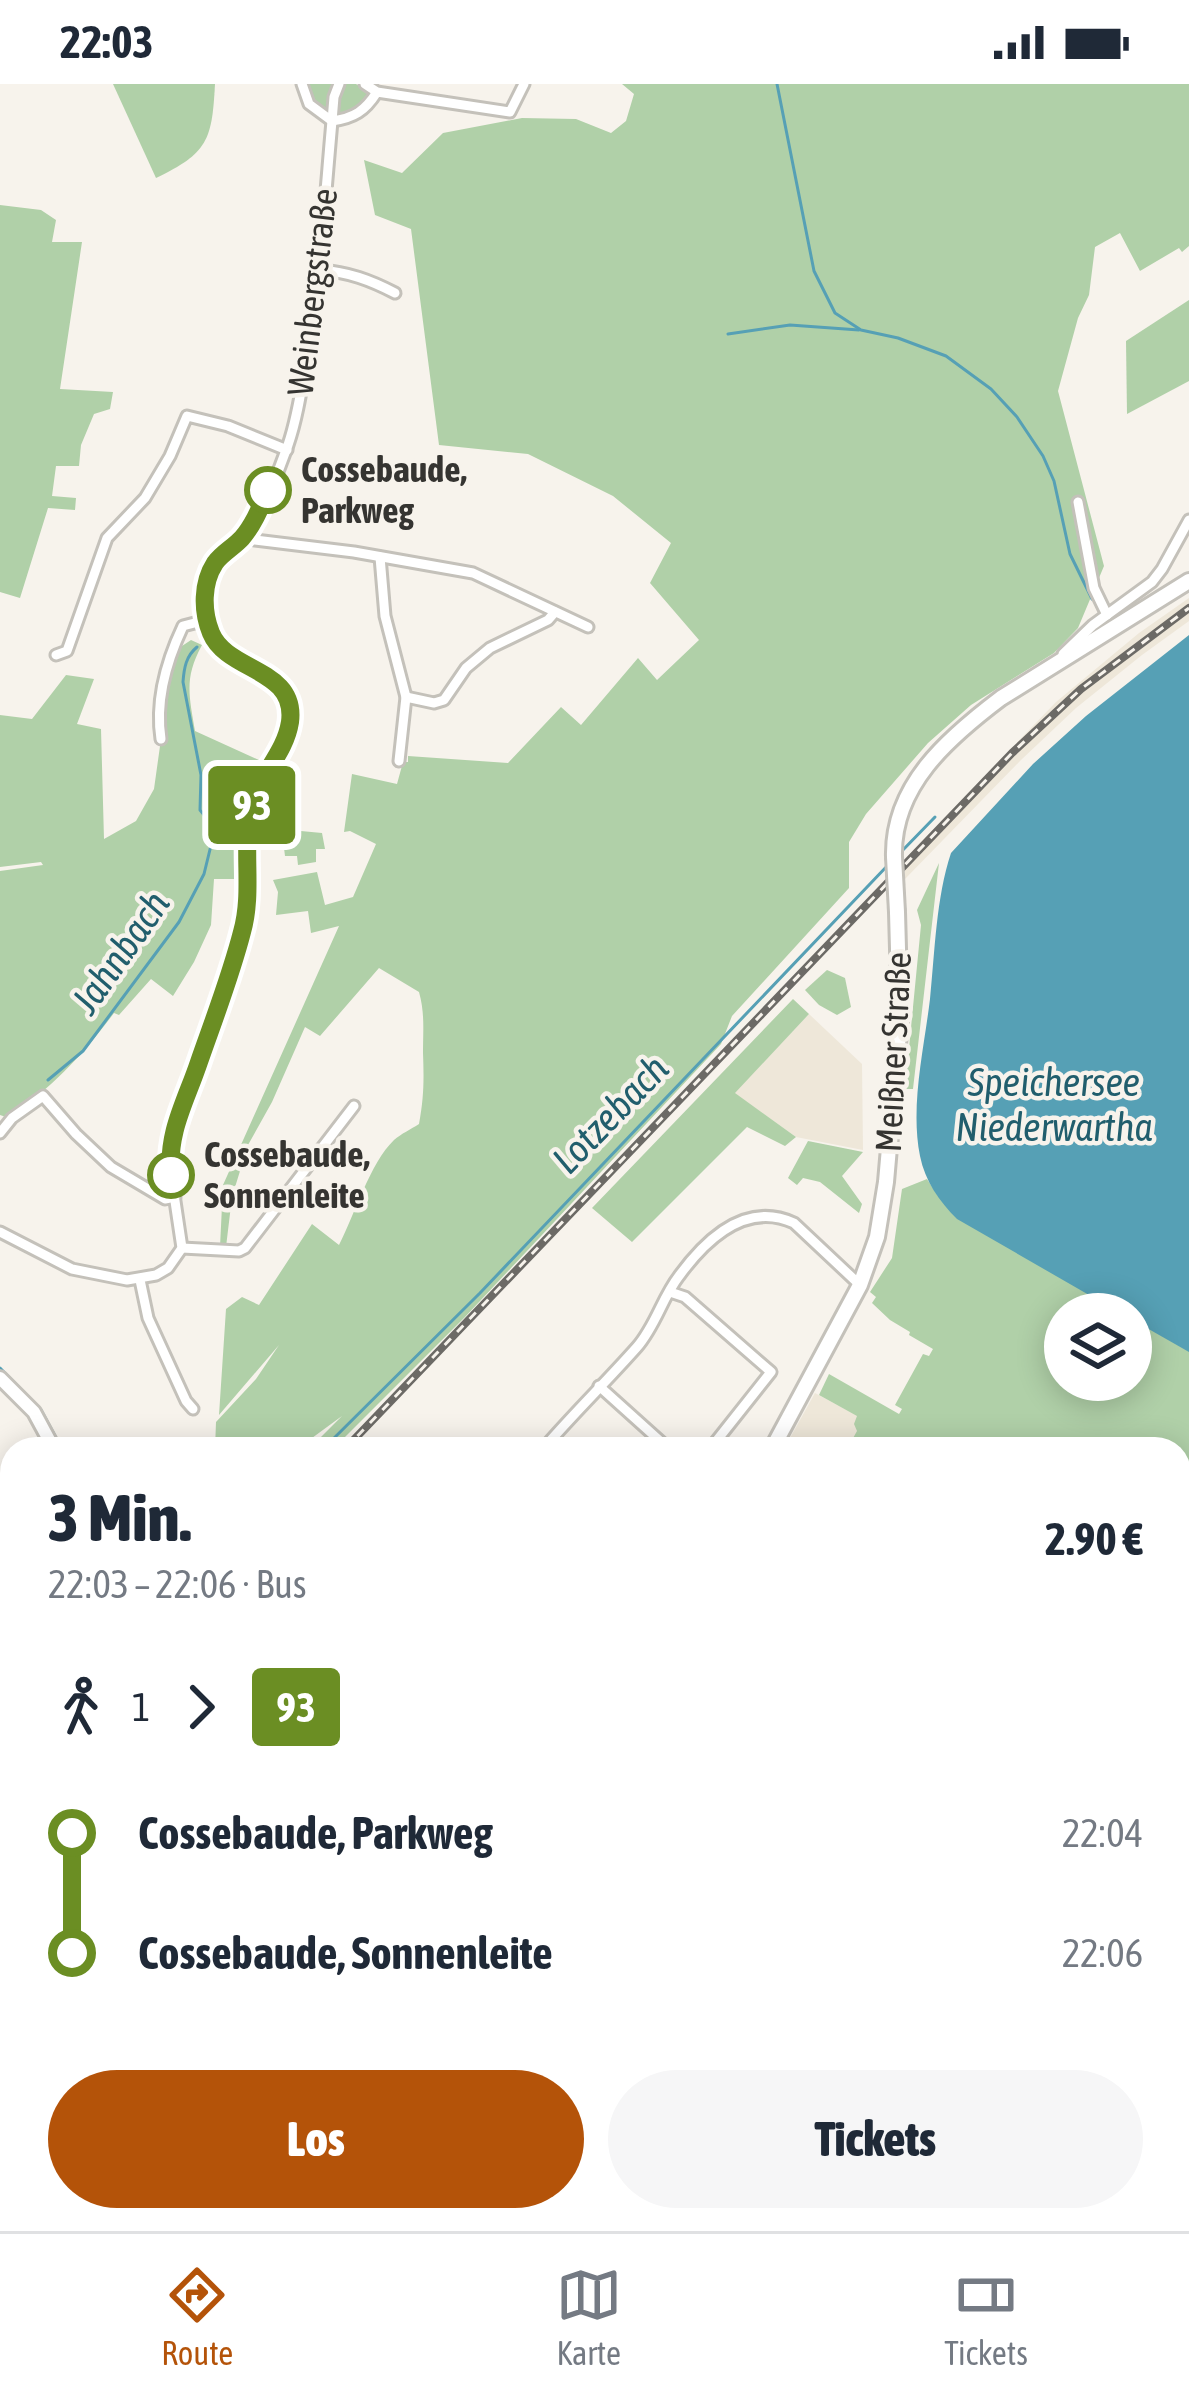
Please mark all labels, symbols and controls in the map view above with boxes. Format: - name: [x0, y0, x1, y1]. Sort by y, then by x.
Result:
- text: 22:03: [60, 16, 154, 68]
- street label: Weinbergstraße: [278, 186, 346, 398]
- place label: Cossebaude, Parkweg: [301, 448, 467, 531]
- marker: Cossebaude, Parkweg: [246, 468, 290, 512]
- line badge: 93: [198, 766, 306, 844]
- text: 93: [232, 781, 272, 829]
- water label: Jahnbach: [62, 883, 178, 1022]
- street label: Meißner Straße: [867, 951, 919, 1153]
- water label: Lotzebach: [543, 1046, 677, 1182]
- water label: Speichersee Niederwartha: [955, 1060, 1153, 1149]
- place label: Cossebaude, Sonnenleite: [204, 1133, 370, 1216]
- marker: Cossebaude, Sonnenleite: [149, 1153, 193, 1197]
- map controls: [1044, 1293, 1152, 1401]
- button: layers: [1044, 1293, 1152, 1401]
- text: 3 Min.: [48, 1479, 191, 1555]
- text: 2.90 €: [1045, 1513, 1143, 1565]
- text: 22:03 – 22:06 · Bus: [48, 1562, 307, 1606]
- icon: walk: [48, 1674, 114, 1740]
- icon: forward: [168, 1674, 234, 1740]
- text: 93: [276, 1683, 316, 1731]
- text: 1: [132, 1685, 150, 1729]
- text: Cossebaude, Parkweg: [138, 1807, 493, 1859]
- text: 22:04: [1062, 1811, 1143, 1855]
- text: Cossebaude, Sonnenleite: [138, 1927, 553, 1979]
- text: 22:06: [1062, 1931, 1143, 1975]
- button: Los: [48, 2070, 584, 2208]
- button: Tickets: [608, 2070, 1143, 2208]
- tab: Route: [161, 2262, 233, 2372]
- tab: Karte: [556, 2262, 622, 2372]
- tab: Tickets: [944, 2262, 1028, 2372]

